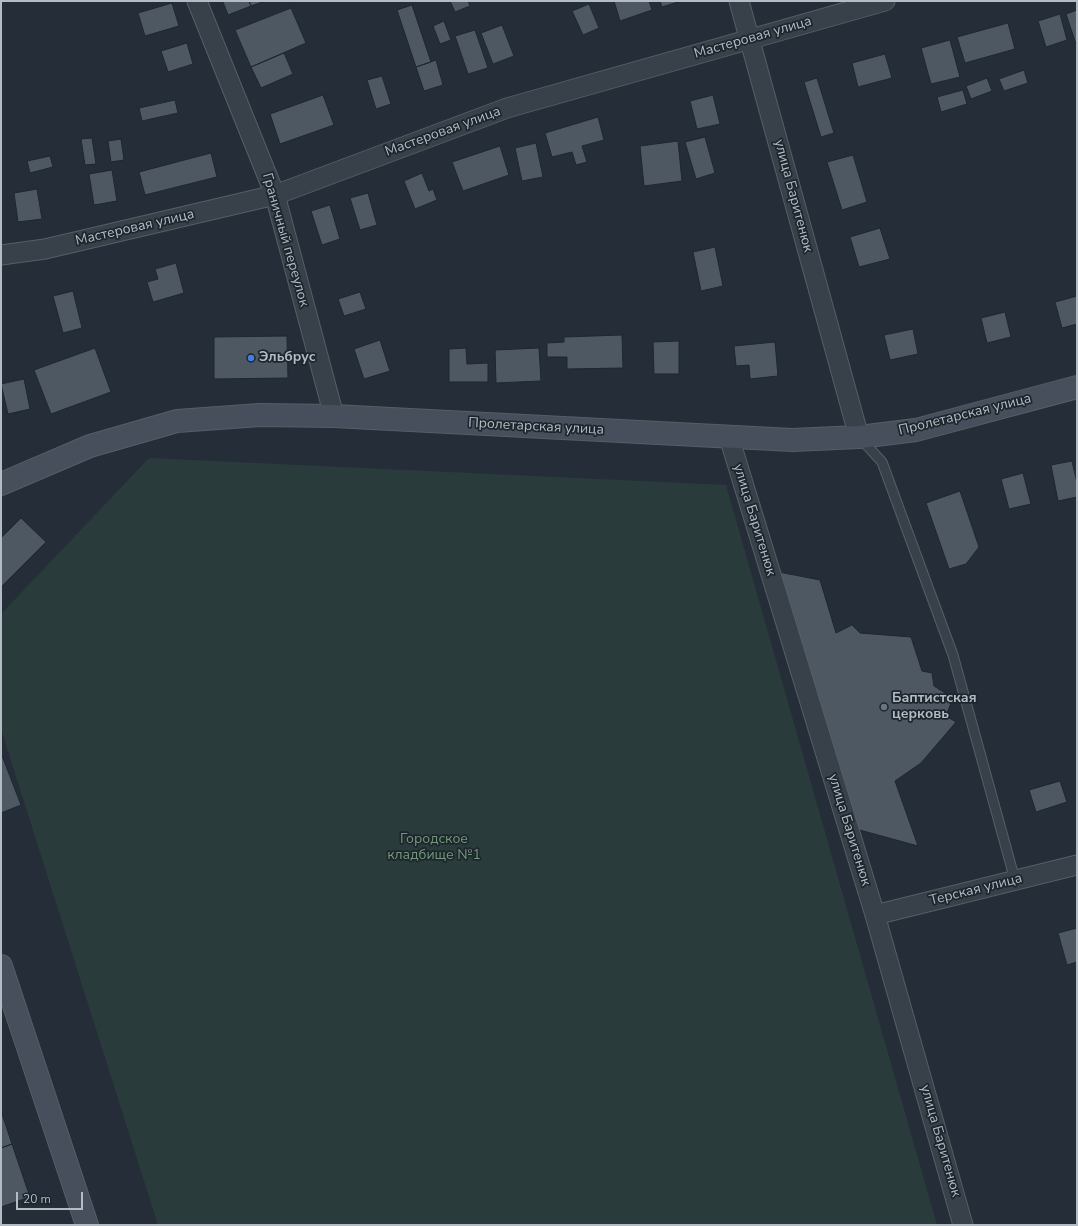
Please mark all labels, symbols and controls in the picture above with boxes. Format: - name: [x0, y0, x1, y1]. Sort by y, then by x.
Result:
- street label: Мастеровая улица: [692, 13, 814, 63]
- street label: Мастеровая улица: [383, 103, 503, 161]
- street label: улица Баритенюк: [770, 138, 816, 254]
- street label: Граничный переулок: [258, 171, 312, 309]
- street label: Мастеровая улица: [74, 206, 196, 250]
- place label: Эльбрус: [259, 350, 315, 366]
- marker: Эльбрус: [246, 353, 256, 363]
- street label: Пролетарская улица: [897, 390, 1033, 440]
- street label: Пролетарская улица: [468, 415, 604, 439]
- street label: улица Баритенюк: [729, 462, 779, 578]
- place label: Баптистская церковь: [892, 691, 977, 724]
- marker: Баптистская церковь: [879, 702, 889, 712]
- street label: улица Баритенюк: [824, 772, 874, 888]
- park label: Городское кладбище №1: [387, 832, 481, 864]
- street label: Терская улица: [928, 870, 1024, 910]
- street label: улица Баритенюк: [916, 1083, 964, 1199]
- scale bar: [18, 1184, 85, 1210]
- text: 20 m: [23, 1191, 51, 1207]

